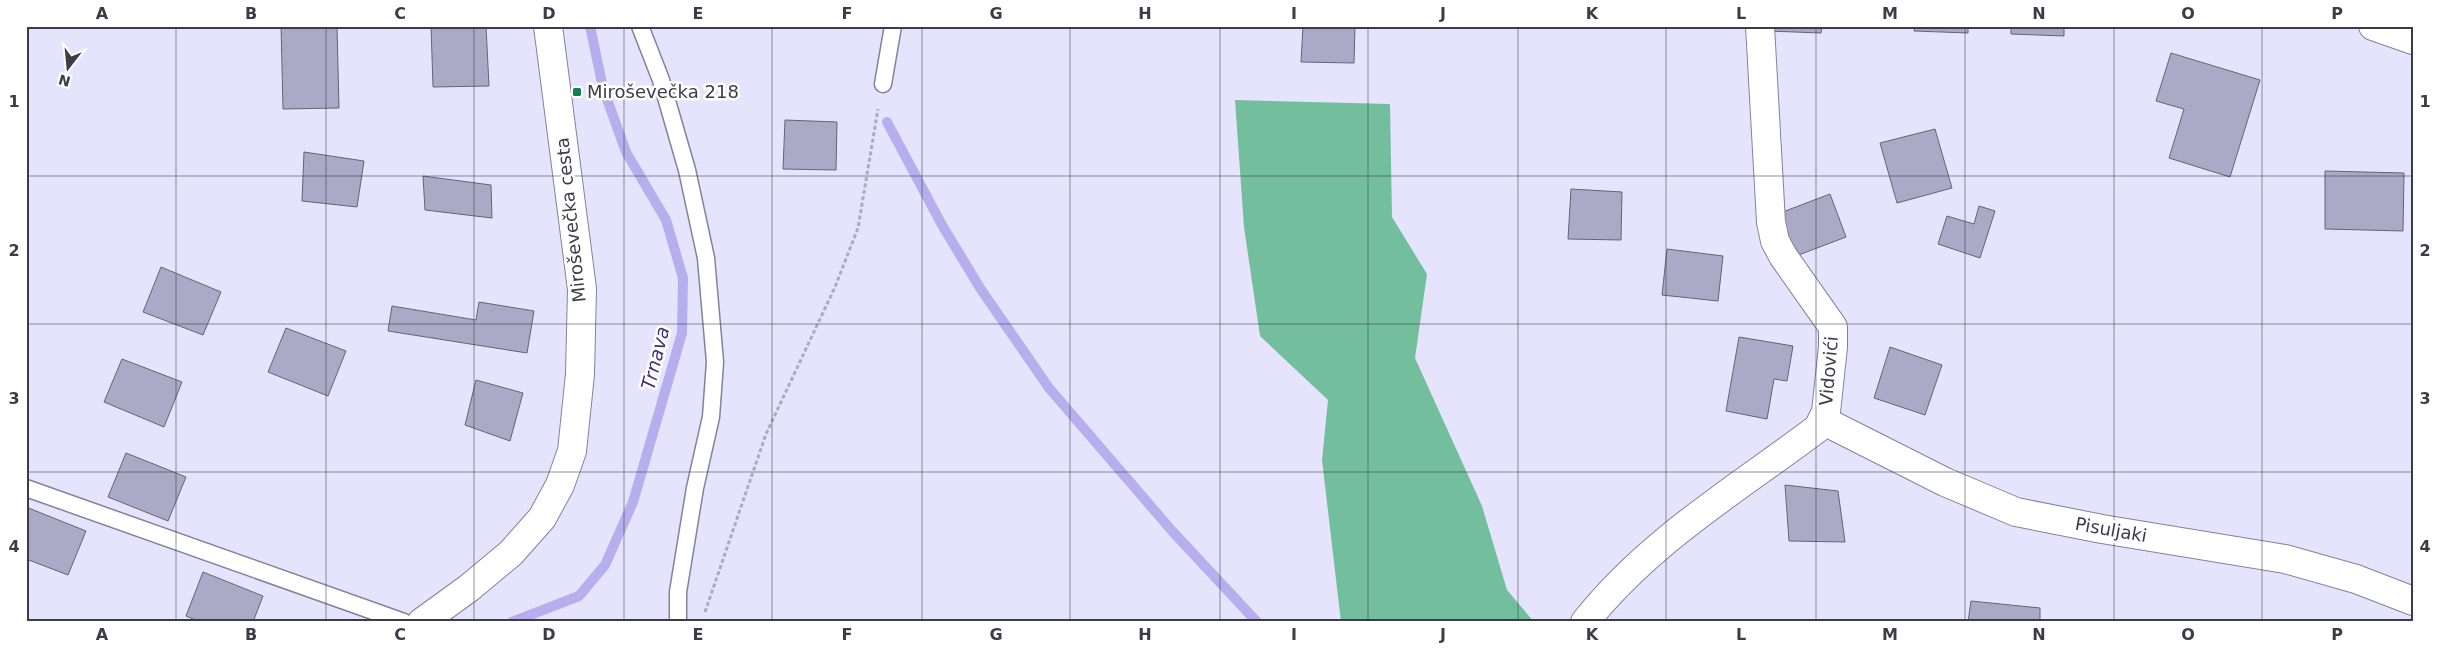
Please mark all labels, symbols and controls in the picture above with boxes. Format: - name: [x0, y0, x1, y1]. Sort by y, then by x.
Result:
- text: A: [96, 4, 109, 23]
- text: B: [245, 4, 257, 23]
- text: C: [394, 4, 406, 23]
- text: D: [542, 4, 556, 23]
- text: E: [693, 4, 703, 23]
- text: F: [842, 4, 852, 23]
- text: G: [989, 4, 1003, 23]
- text: H: [1138, 4, 1152, 23]
- text: I: [1291, 4, 1297, 23]
- text: J: [1439, 4, 1446, 23]
- text: K: [1586, 4, 1599, 23]
- text: L: [1736, 4, 1746, 23]
- text: M: [1882, 4, 1898, 23]
- text: N: [2032, 4, 2046, 23]
- text: O: [2181, 4, 2195, 23]
- text: P: [2331, 4, 2343, 23]
- north arrow: [42, 42, 92, 92]
- text: N: [57, 71, 72, 90]
- place label: Miroševečka 218: [587, 81, 739, 102]
- marker: Miroševečka 218: [571, 86, 583, 98]
- text: 1: [8, 92, 20, 111]
- text: 1: [2419, 92, 2431, 111]
- street label: Miroševečka cesta: [551, 136, 590, 304]
- text: 2: [8, 241, 20, 260]
- text: 2: [2419, 241, 2431, 260]
- water label: Trnava: [637, 324, 673, 392]
- street label: Vidovići: [1815, 335, 1842, 407]
- text: 3: [8, 389, 20, 408]
- text: 3: [2419, 389, 2431, 408]
- street label: Pisuljaki: [2073, 513, 2149, 546]
- text: 4: [8, 537, 20, 556]
- text: 4: [2419, 537, 2431, 556]
- text: A: [96, 625, 109, 644]
- text: B: [245, 625, 257, 644]
- text: C: [394, 625, 406, 644]
- text: D: [542, 625, 556, 644]
- text: E: [693, 625, 703, 644]
- text: F: [842, 625, 852, 644]
- text: G: [989, 625, 1003, 644]
- text: H: [1138, 625, 1152, 644]
- text: I: [1291, 625, 1297, 644]
- text: J: [1439, 625, 1446, 644]
- text: K: [1586, 625, 1599, 644]
- text: L: [1736, 625, 1746, 644]
- text: M: [1882, 625, 1898, 644]
- text: N: [2032, 625, 2046, 644]
- text: O: [2181, 625, 2195, 644]
- text: P: [2331, 625, 2343, 644]

